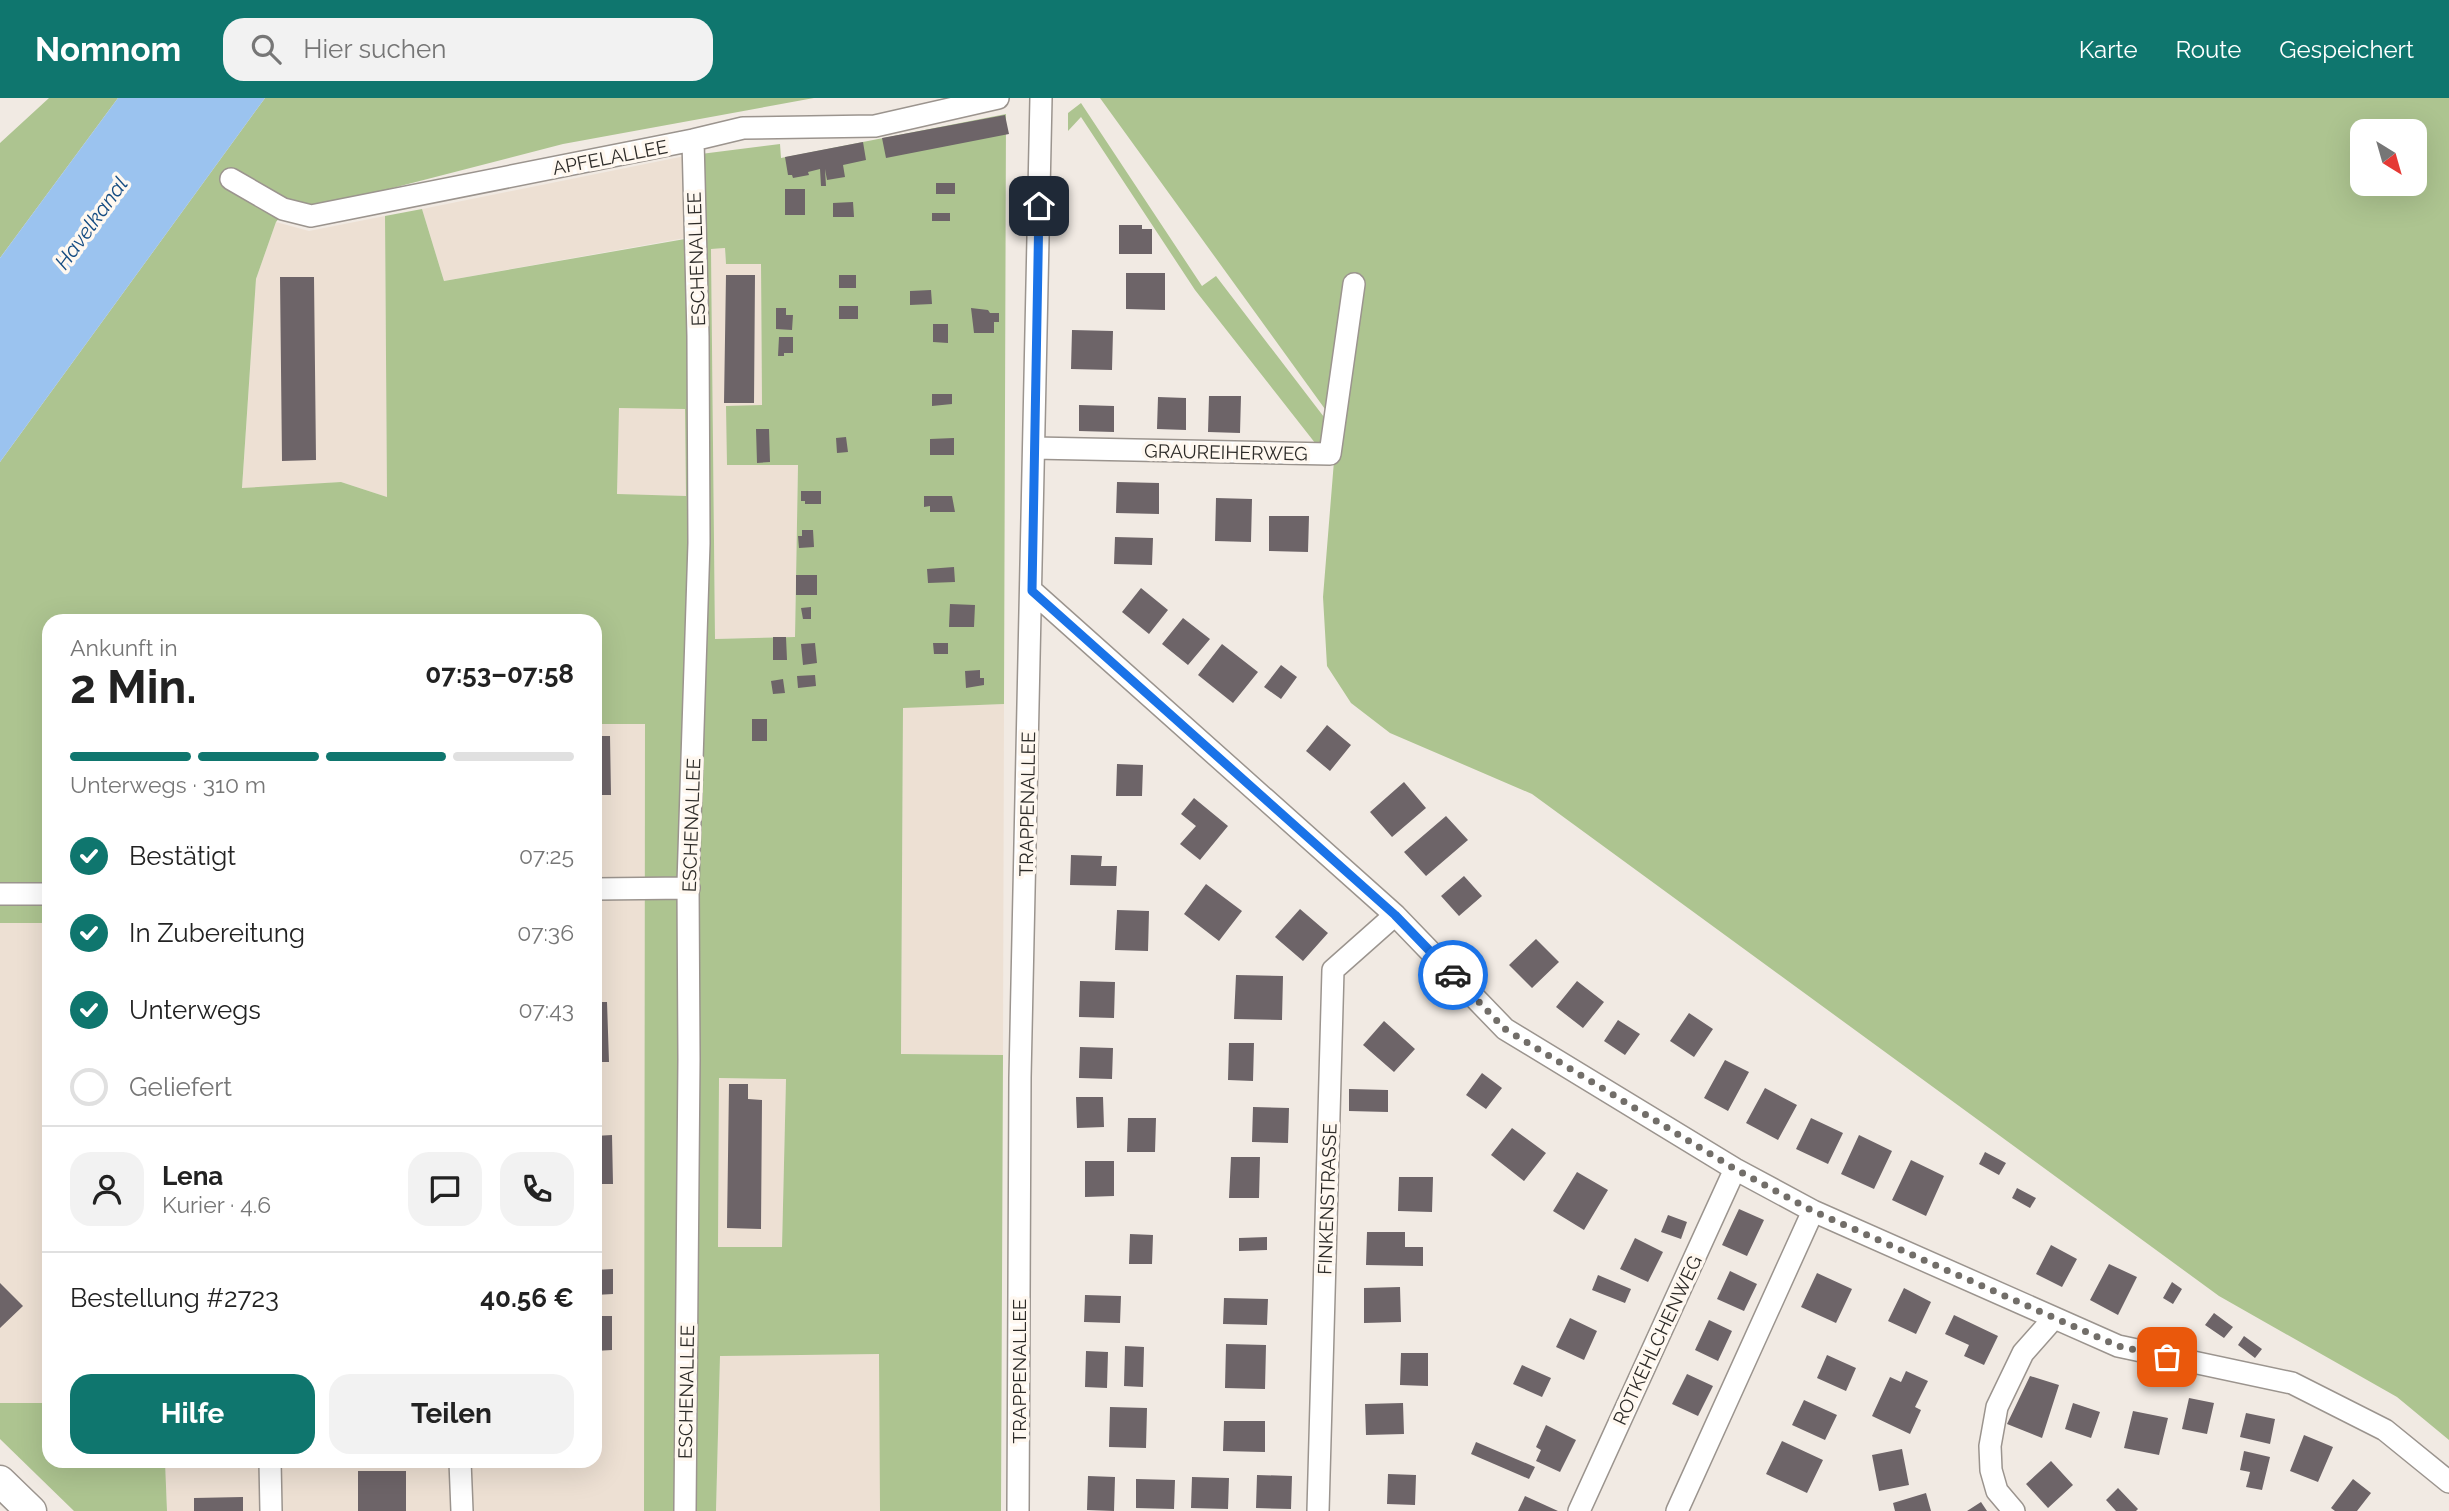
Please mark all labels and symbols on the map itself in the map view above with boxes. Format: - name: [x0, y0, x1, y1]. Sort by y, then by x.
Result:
- north arrow: [2350, 119, 2427, 196]
- street label: APFELALLEE: [551, 135, 669, 179]
- water label: Havelkanal: [49, 172, 133, 274]
- pin: [1009, 176, 1069, 236]
- street label: ESCHENALLEE: [683, 191, 709, 327]
- street label: GRAUREIHERWEG: [1144, 440, 1308, 464]
- street label: TRAPPENALLEE: [1015, 731, 1039, 877]
- street label: ESCHENALLEE: [678, 757, 704, 893]
- courier: [1418, 940, 1488, 1010]
- street label: FINKENSTRASSE: [1313, 1123, 1341, 1275]
- street label: ROTKEHLCHENWEG: [1608, 1252, 1706, 1428]
- street label: TRAPPENALLEE: [1008, 1299, 1030, 1443]
- street label: ESCHENALLEE: [674, 1325, 698, 1459]
- pin: [2137, 1327, 2197, 1387]

